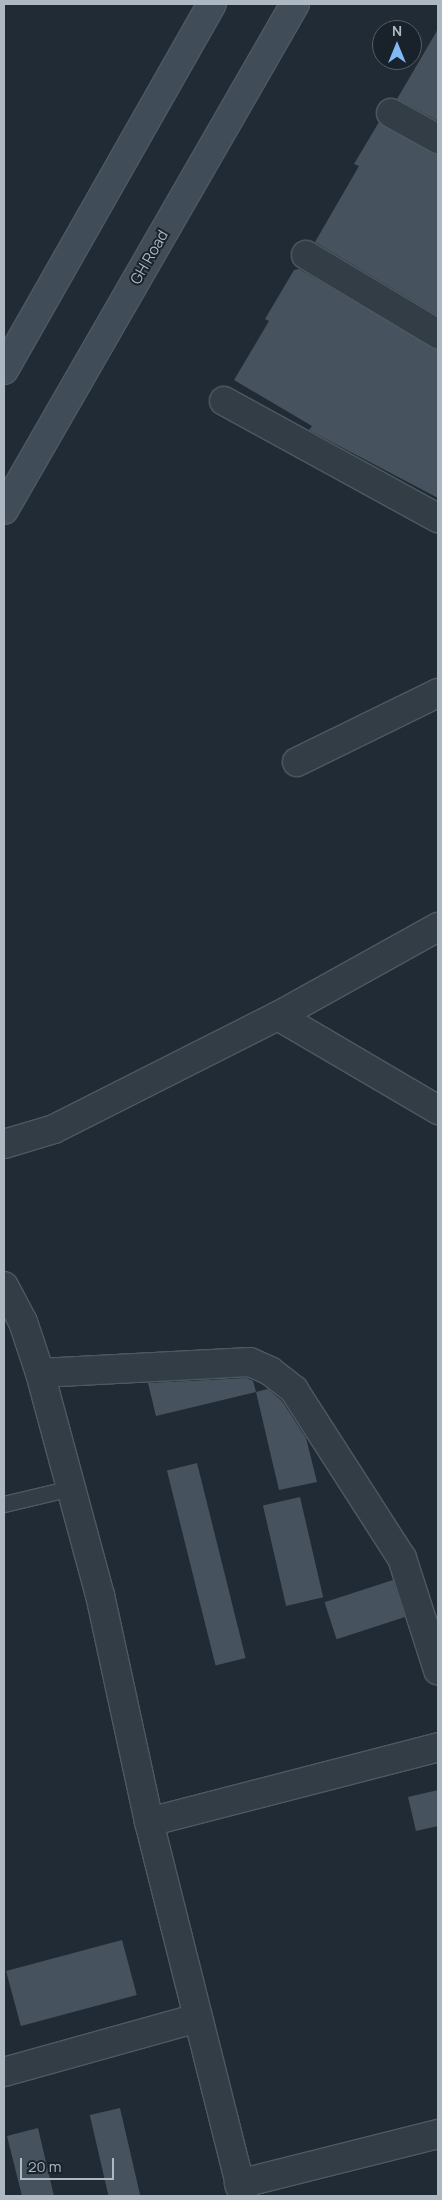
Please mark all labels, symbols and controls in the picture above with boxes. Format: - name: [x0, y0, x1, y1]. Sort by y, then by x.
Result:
- north arrow: [372, 20, 422, 70]
- text: N: [392, 21, 402, 40]
- street label: GH Road: [126, 227, 172, 287]
- scale bar: [22, 2148, 116, 2180]
- text: 20 m: [28, 2156, 61, 2177]

